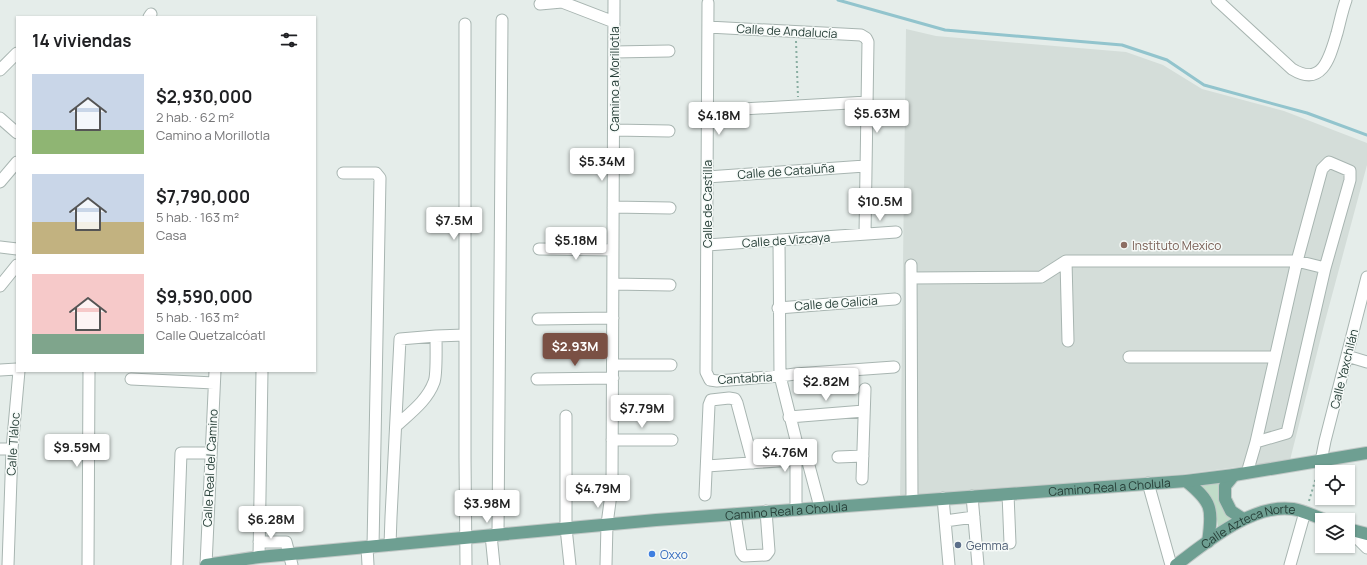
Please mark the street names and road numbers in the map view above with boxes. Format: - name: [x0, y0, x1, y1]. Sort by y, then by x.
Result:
- street label: Calle de Andalucía: [736, 20, 838, 42]
- street label: Camino a Morillotla: [606, 26, 623, 132]
- street label: Calle de Cataluña: [737, 159, 835, 183]
- street label: Calle de Castilla: [699, 160, 716, 248]
- street label: Calle de Vizcaya: [741, 228, 831, 252]
- street label: Calle de Galicia: [794, 292, 878, 314]
- street label: Calle Yaxchilán: [1326, 327, 1362, 411]
- street label: Cantabria: [717, 368, 773, 388]
- street label: Calle Real del Camino: [198, 408, 222, 528]
- street label: Calle Tláloc: [2, 411, 24, 476]
- street label: Camino Real a Cholula: [1048, 474, 1171, 500]
- street label: Camino Real a Cholula: [725, 497, 848, 523]
- street label: Calle Azteca Norte: [1197, 500, 1297, 552]

